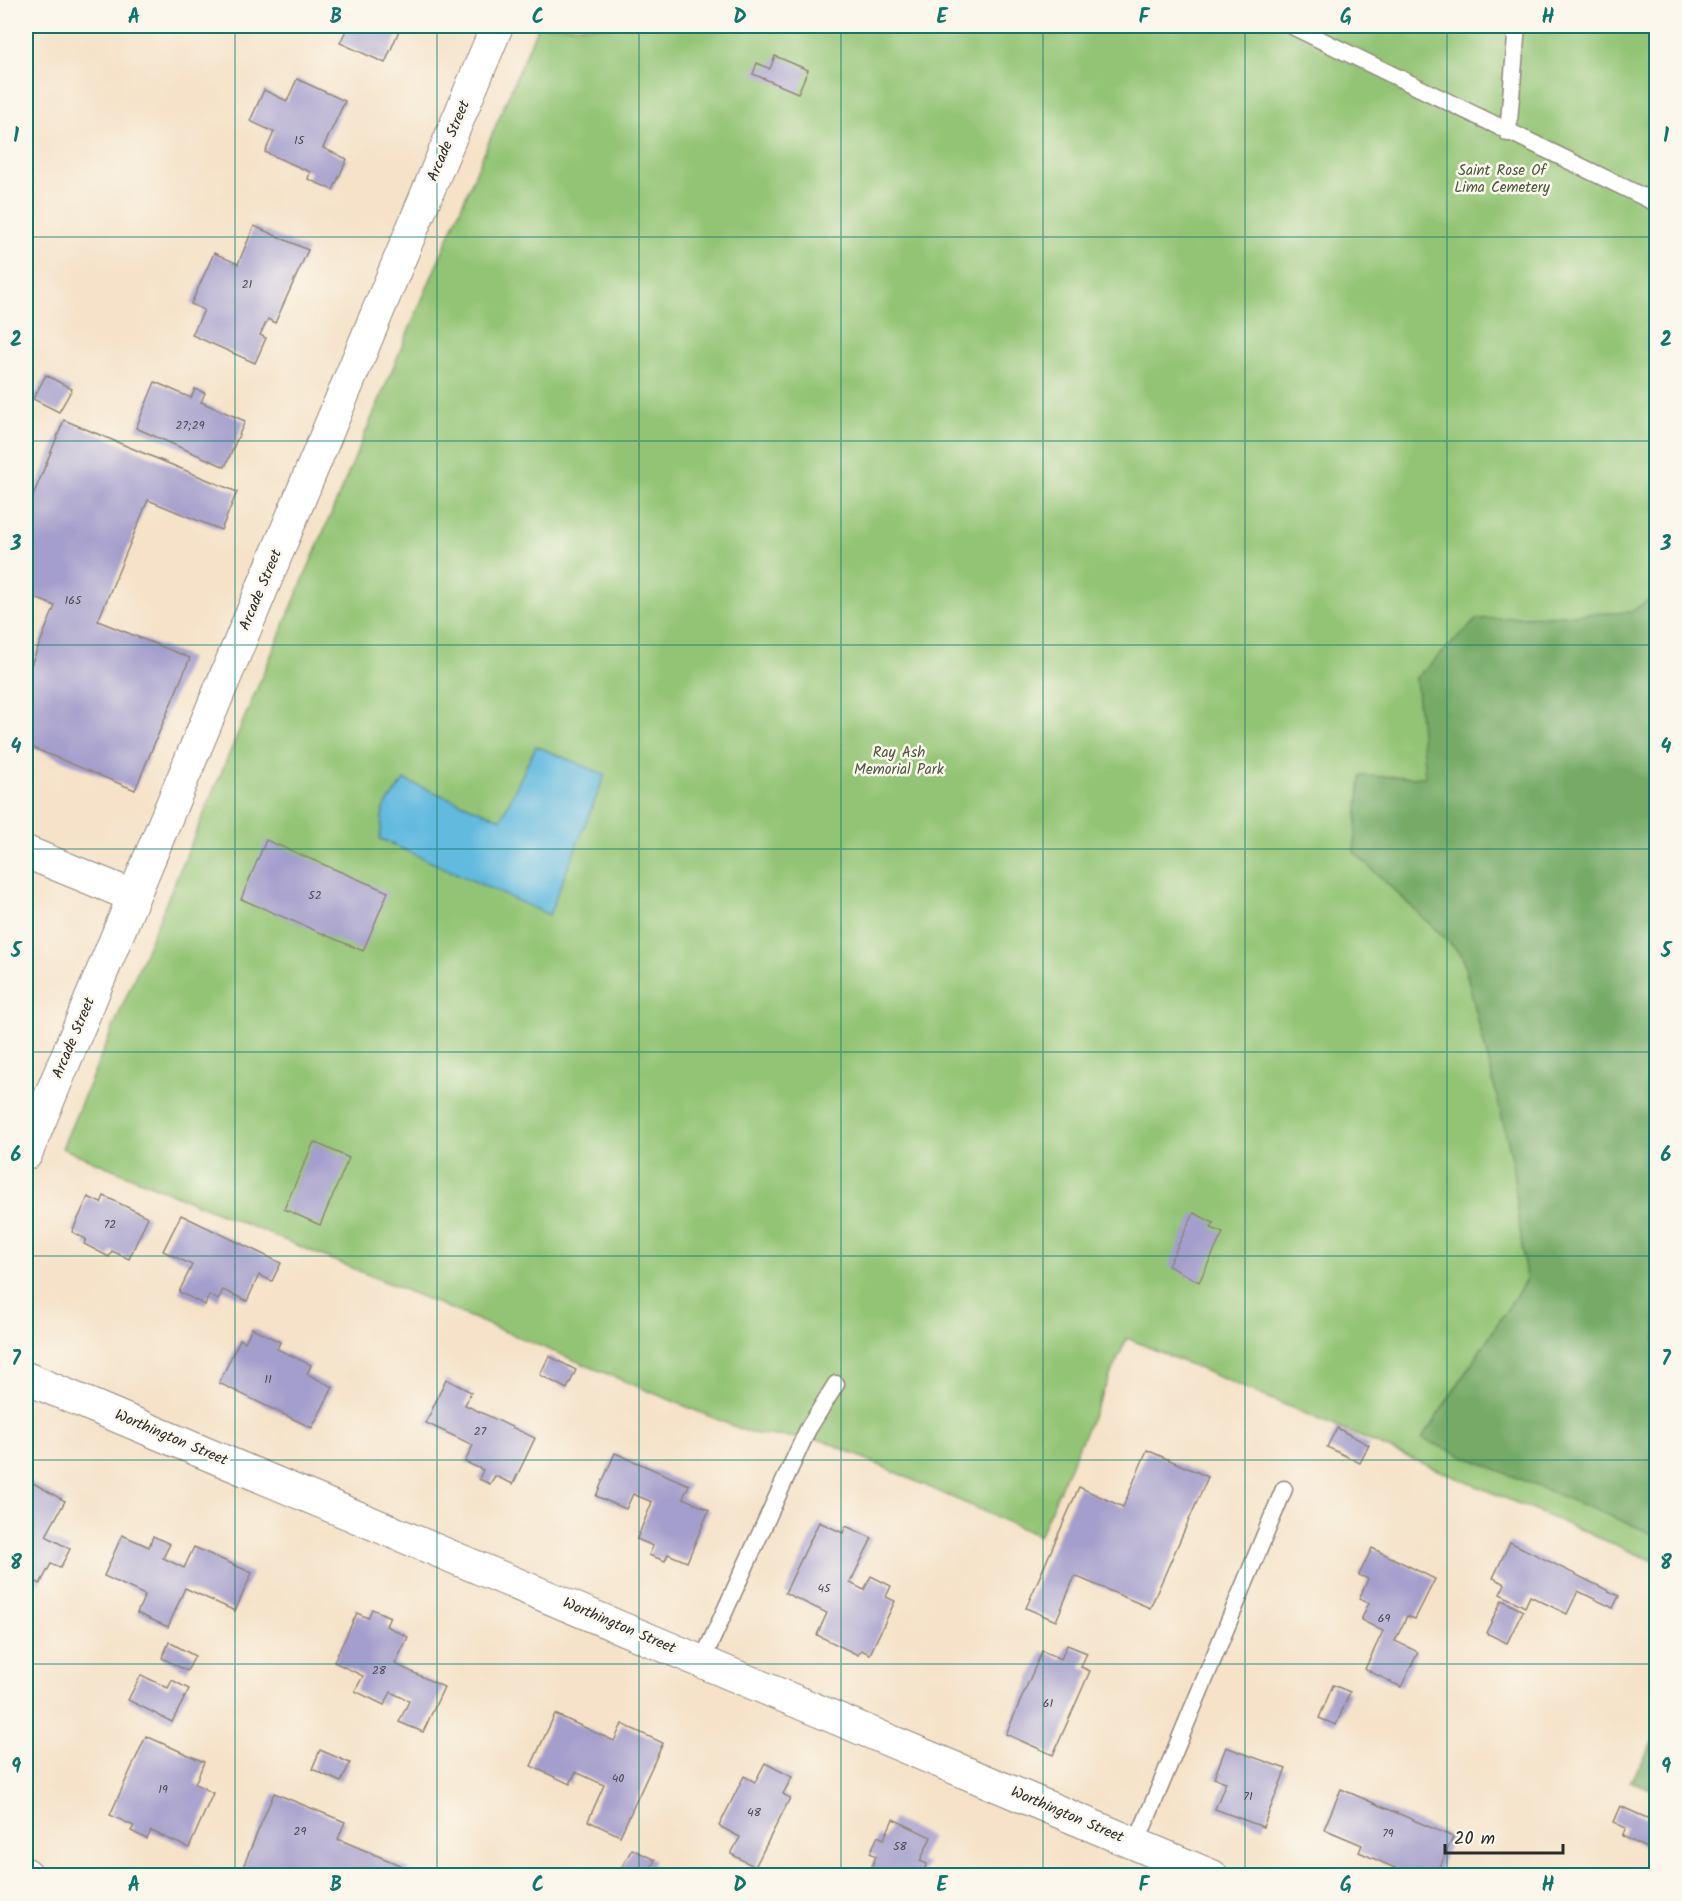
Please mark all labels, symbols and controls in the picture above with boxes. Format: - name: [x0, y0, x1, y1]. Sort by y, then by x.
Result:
- text: A: [128, 2, 140, 34]
- text: B: [330, 2, 342, 34]
- text: C: [532, 2, 544, 34]
- text: D: [733, 2, 747, 34]
- text: E: [936, 2, 948, 34]
- text: F: [1139, 2, 1151, 34]
- text: G: [1340, 2, 1352, 34]
- text: H: [1541, 2, 1555, 34]
- street label: Arcade Street: [421, 97, 477, 185]
- text: 1: [13, 121, 19, 153]
- text: 1: [1663, 121, 1669, 153]
- house number: 15: [294, 131, 306, 150]
- park label: Saint Rose Of Lima Cemetery: [1454, 159, 1551, 200]
- house number: 21: [242, 275, 253, 294]
- text: 2: [10, 325, 22, 357]
- text: 2: [1660, 325, 1672, 357]
- house number: 27;29: [175, 416, 205, 435]
- text: 3: [10, 529, 22, 561]
- text: 3: [1660, 529, 1672, 561]
- street label: Arcade Street: [233, 546, 289, 634]
- house number: 165: [65, 591, 83, 610]
- text: 4: [11, 732, 22, 764]
- text: 4: [1661, 732, 1672, 764]
- park label: Ray Ash Memorial Park: [854, 741, 945, 782]
- house number: 52: [308, 886, 322, 905]
- text: 5: [10, 936, 23, 968]
- text: 5: [1660, 936, 1673, 968]
- street label: Arcade Street: [46, 994, 102, 1082]
- text: 6: [11, 1140, 22, 1172]
- text: 6: [1661, 1140, 1672, 1172]
- house number: 72: [104, 1215, 116, 1234]
- text: 7: [11, 1344, 21, 1376]
- text: 7: [1661, 1344, 1671, 1376]
- house number: 11: [264, 1370, 272, 1389]
- street label: Worthington Street: [111, 1403, 231, 1473]
- house number: 27: [474, 1422, 487, 1441]
- text: 8: [10, 1548, 22, 1580]
- text: 8: [1660, 1548, 1672, 1580]
- house number: 45: [817, 1579, 832, 1598]
- street label: Worthington Street: [559, 1591, 679, 1661]
- house number: 69: [1378, 1609, 1390, 1628]
- house number: 28: [372, 1661, 387, 1680]
- house number: 61: [1043, 1694, 1053, 1713]
- text: 9: [11, 1752, 21, 1784]
- text: 9: [1661, 1752, 1671, 1784]
- house number: 40: [612, 1769, 624, 1788]
- house number: 19: [158, 1780, 168, 1799]
- street label: Worthington Street: [1007, 1780, 1127, 1850]
- house number: 71: [1243, 1787, 1253, 1806]
- house number: 48: [747, 1803, 762, 1822]
- scale bar: [1445, 1817, 1564, 1855]
- house number: 29: [294, 1822, 307, 1841]
- house number: 79: [1382, 1824, 1394, 1843]
- text: 20 m: [1454, 1825, 1495, 1854]
- house number: 58: [893, 1837, 908, 1856]
- text: A: [128, 1870, 140, 1901]
- text: B: [330, 1870, 342, 1901]
- text: C: [532, 1870, 544, 1901]
- text: D: [733, 1870, 747, 1901]
- text: E: [936, 1870, 948, 1901]
- text: F: [1139, 1870, 1151, 1901]
- text: G: [1340, 1870, 1352, 1901]
- text: H: [1541, 1870, 1555, 1901]

